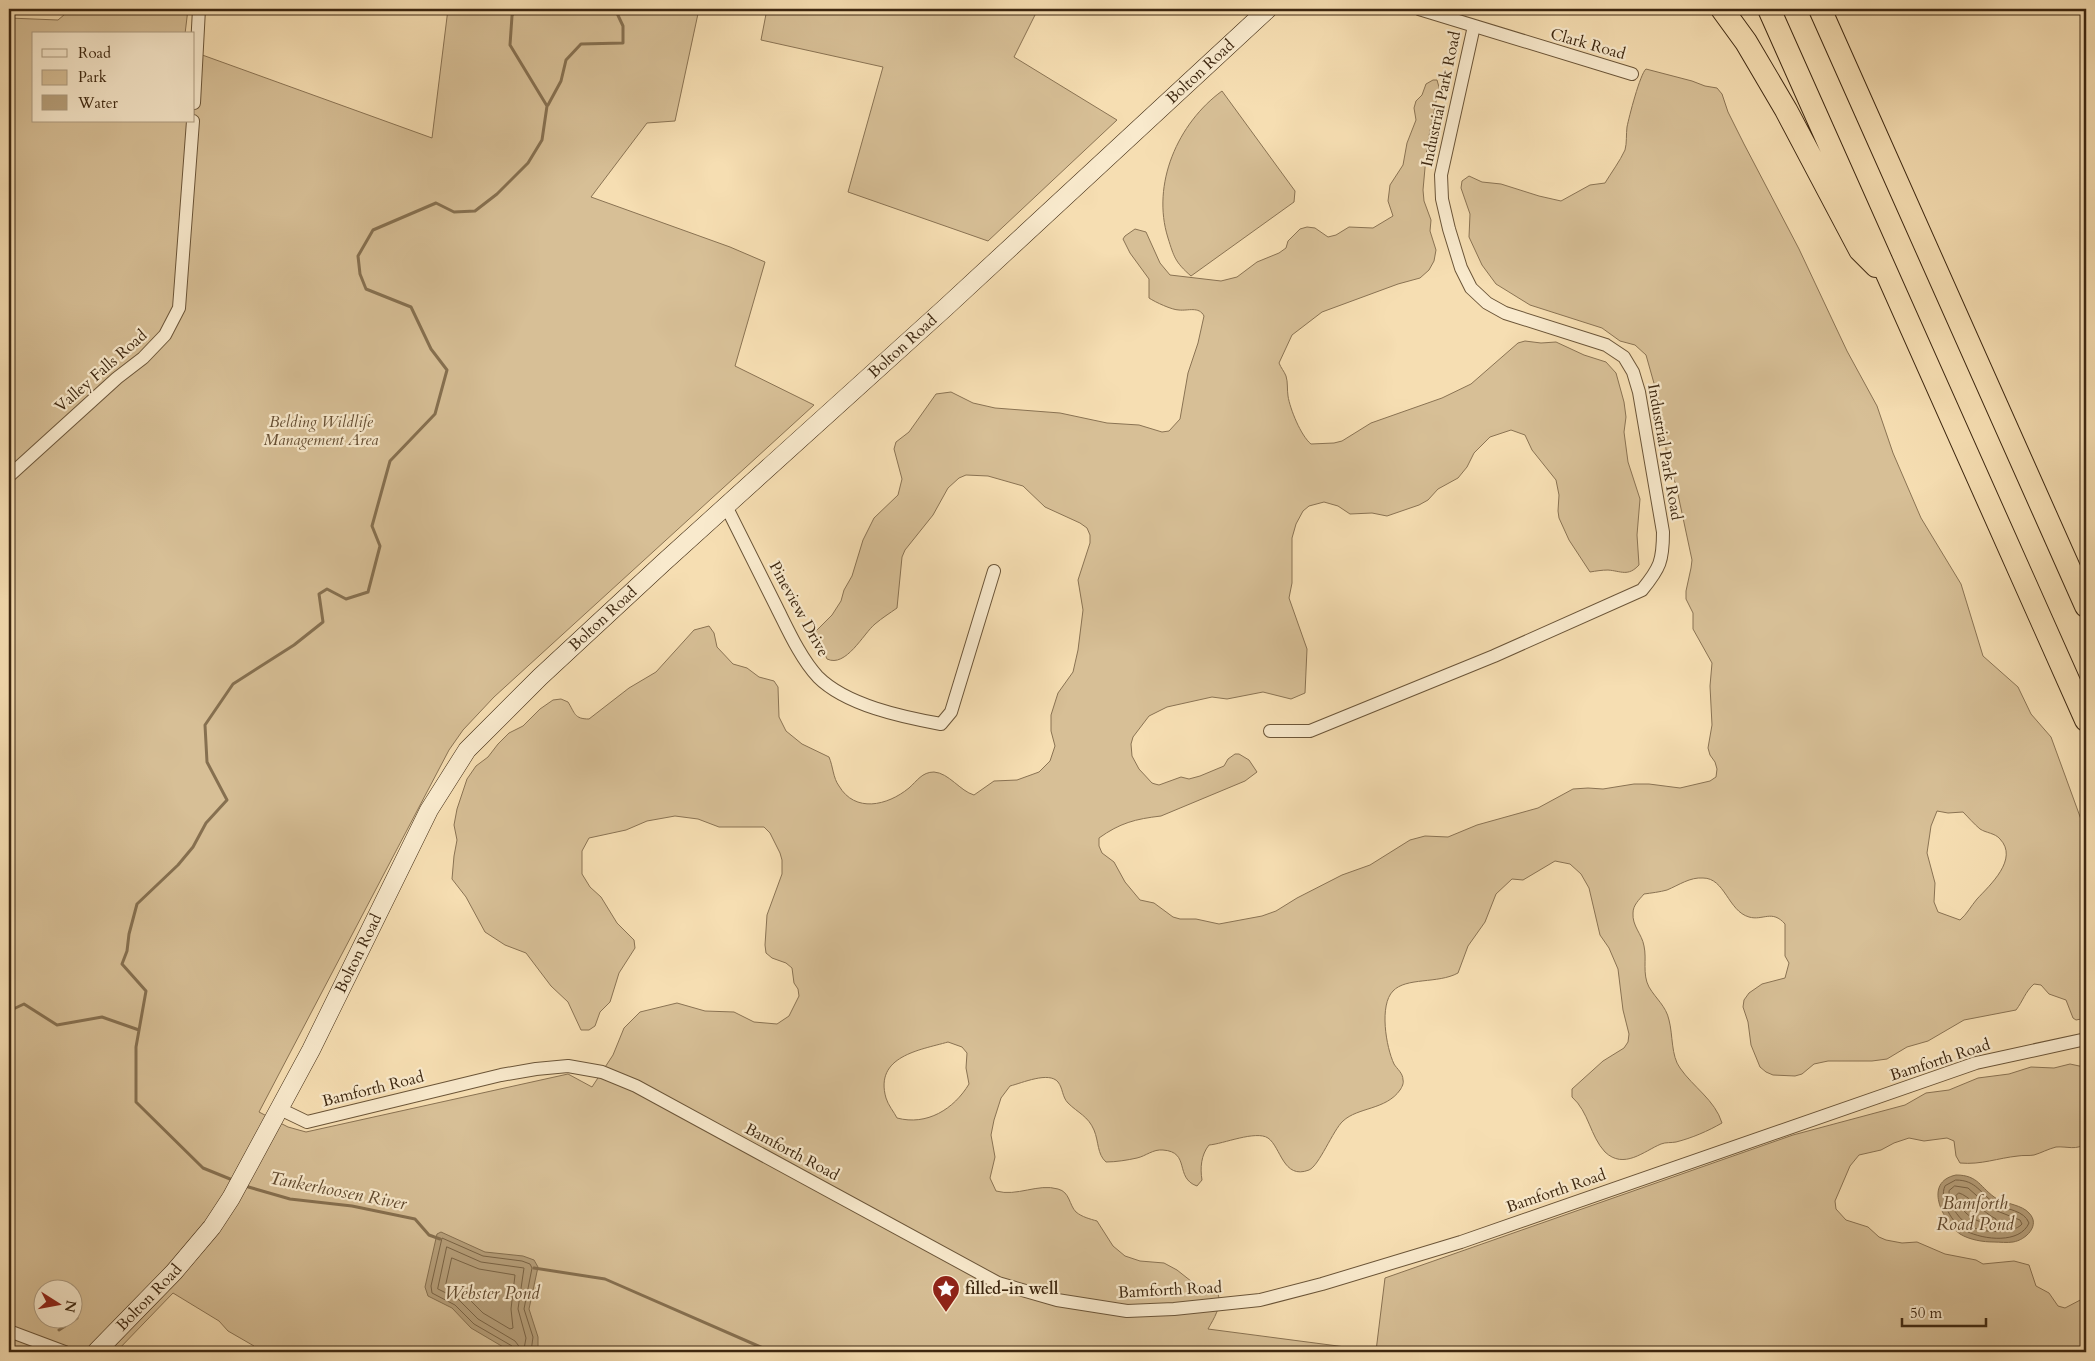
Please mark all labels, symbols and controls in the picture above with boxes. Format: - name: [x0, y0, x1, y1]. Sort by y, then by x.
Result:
- street label: Clark Road: [1548, 23, 1629, 65]
- street label: Industrial Park Road: [1416, 29, 1466, 169]
- legend: [32, 32, 195, 122]
- street label: Bolton Road: [1161, 34, 1240, 109]
- text: Road: [78, 43, 111, 63]
- text: Park: [78, 67, 107, 87]
- text: Water: [77, 93, 119, 113]
- street label: Bolton Road: [863, 309, 942, 383]
- street label: Valley Falls Road: [50, 324, 152, 417]
- street label: Industrial Park Road: [1642, 382, 1688, 522]
- park label: Belding Wildlife Management Area: [263, 411, 379, 451]
- street label: Pineview Drive: [764, 557, 834, 661]
- street label: Bolton Road: [564, 581, 642, 656]
- street label: Bolton Road: [330, 910, 387, 997]
- street label: Bamforth Road: [1887, 1033, 1993, 1087]
- street label: Bamforth Road: [320, 1066, 427, 1112]
- street label: Bamforth Road: [741, 1118, 843, 1186]
- street label: Bamforth Road: [1503, 1164, 1609, 1218]
- water label: Tankerhoosen River: [267, 1165, 410, 1217]
- water label: Bamforth Road Pond: [1936, 1191, 2015, 1237]
- street label: Bolton Road: [111, 1259, 187, 1336]
- place icon: filled-in well: [931, 1274, 961, 1313]
- street label: Bamforth Road: [1118, 1276, 1223, 1304]
- north arrow: [32, 1278, 82, 1328]
- place label: filled-in well: [965, 1278, 1059, 1300]
- water label: Webster Pond: [444, 1281, 541, 1306]
- scale bar: [1902, 1296, 1986, 1328]
- text: N: [60, 1299, 81, 1314]
- text: 50 m: [1910, 1303, 1942, 1323]

